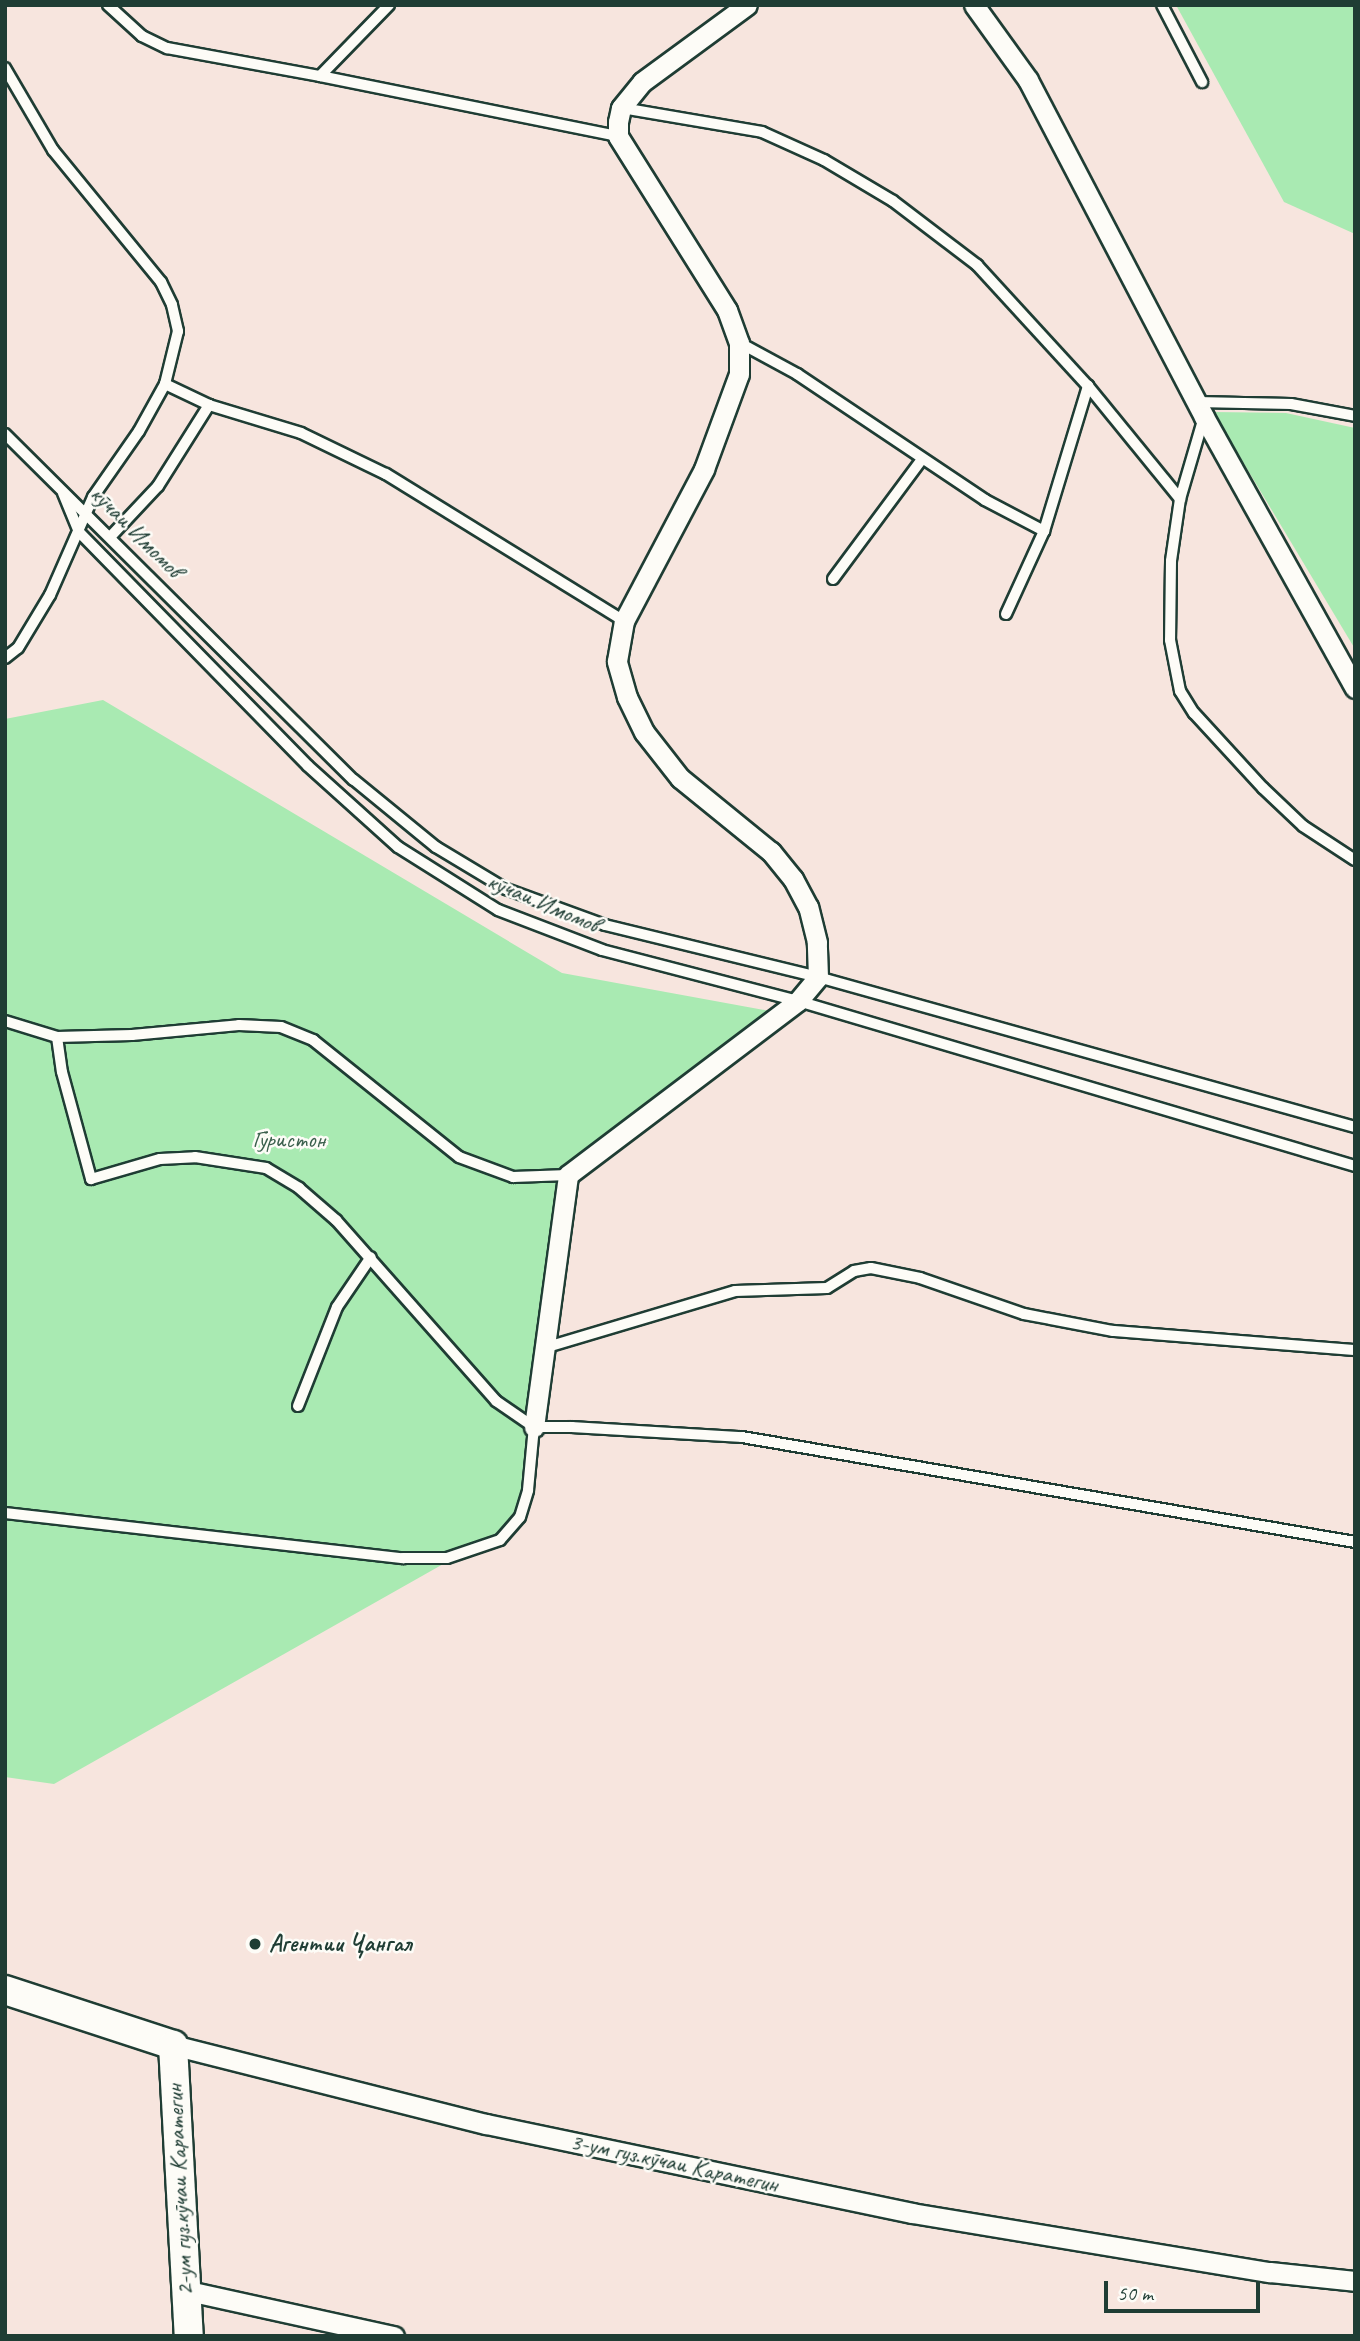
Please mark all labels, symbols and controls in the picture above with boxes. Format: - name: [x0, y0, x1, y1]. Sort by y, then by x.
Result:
- street label: кӯчаи Имомов: [84, 480, 188, 584]
- street label: кӯчаи Имомов: [483, 867, 603, 939]
- park label: Гуристон: [253, 1126, 325, 1154]
- place label: Агентии Ҷангал: [269, 1930, 412, 1958]
- marker: Агентии Ҷангал: [247, 1936, 263, 1952]
- street label: 2-ум гуз.кӯчаи Каратегин: [160, 2083, 200, 2297]
- street label: 3-ум гуз.кӯчаи Каратегин: [567, 2127, 781, 2199]
- scale bar: [1108, 2268, 1264, 2312]
- text: 50 m: [1117, 2280, 1153, 2306]

